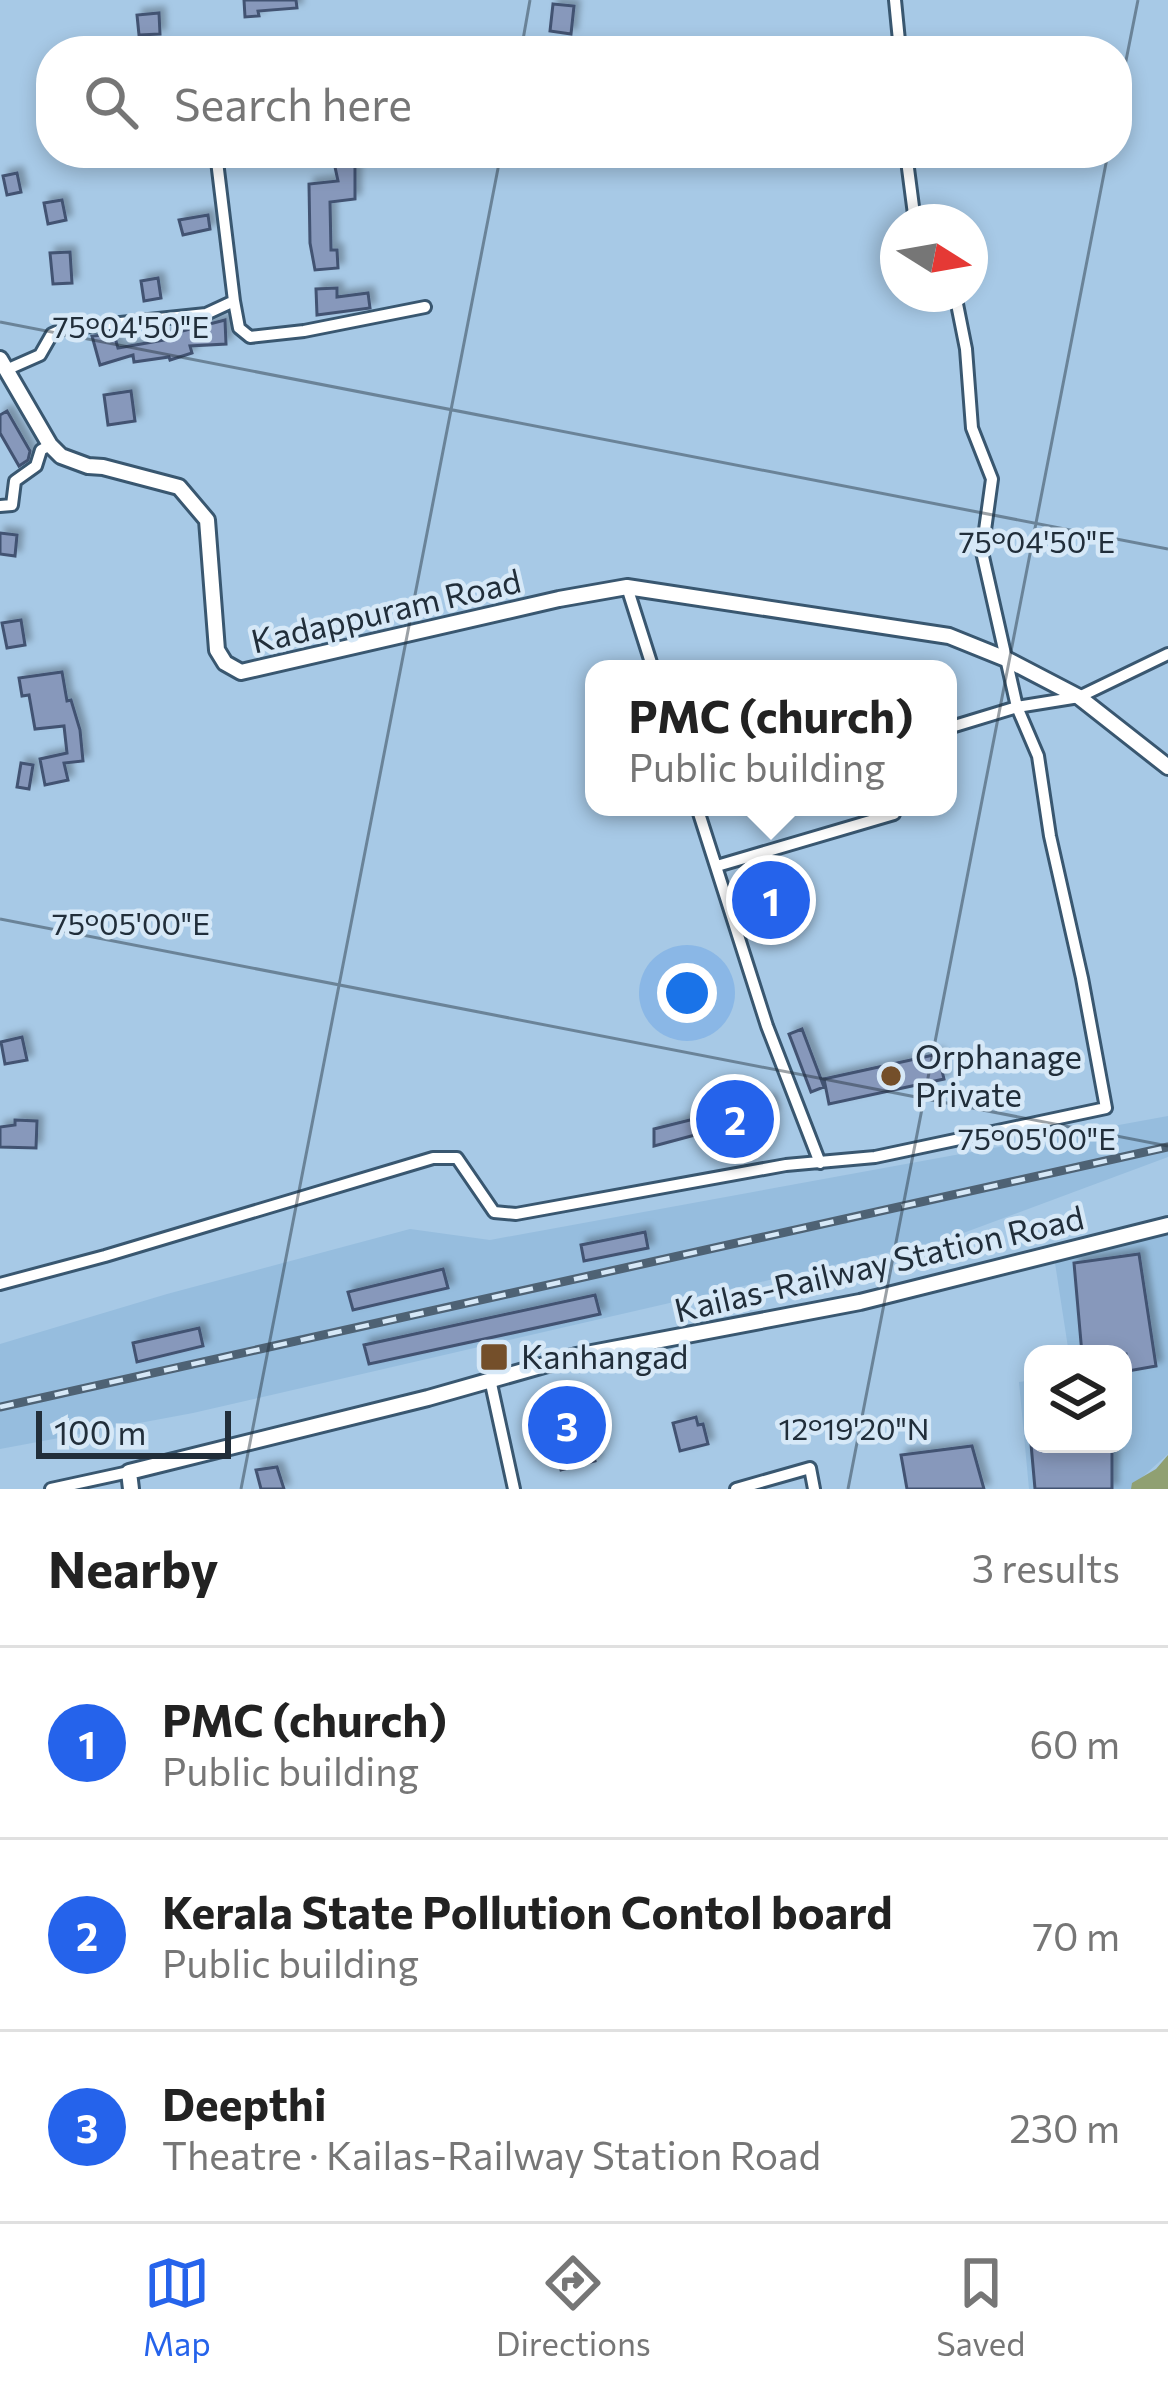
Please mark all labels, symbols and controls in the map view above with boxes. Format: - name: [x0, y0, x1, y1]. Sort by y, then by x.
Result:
- search box: [36, 36, 1132, 168]
- icon: search: [78, 69, 144, 135]
- text: Search here: [174, 75, 412, 130]
- north arrow: [880, 204, 988, 312]
- text: 75°04'50"E: [53, 307, 209, 344]
- text: 75°04'50"E: [959, 522, 1115, 559]
- street label: Kadappuram Road: [247, 559, 524, 660]
- popup: [585, 660, 957, 816]
- text: PMC (church): [629, 687, 913, 742]
- text: Public building: [629, 742, 885, 790]
- pin: 1: [732, 855, 810, 945]
- text: 75°05'00"E: [52, 904, 210, 941]
- your location: [657, 963, 717, 1023]
- place label: Orphanage Private: [915, 1035, 1082, 1114]
- marker: Orphanage Private: [878, 1063, 904, 1089]
- pin: 2: [696, 1074, 774, 1164]
- text: 75°05'00"E: [958, 1119, 1116, 1156]
- street label: Kailas-Railway Station Road: [670, 1195, 1087, 1330]
- place label: Kanhangad: [521, 1335, 688, 1376]
- marker: Kanhangad: [478, 1341, 510, 1373]
- map controls: [1024, 1345, 1132, 1453]
- button: layers: [1024, 1345, 1132, 1453]
- pin: 3: [528, 1380, 606, 1470]
- scale bar: [36, 1405, 231, 1458]
- text: 12°19'20"N: [779, 1409, 929, 1446]
- text: 100 m: [54, 1411, 146, 1452]
- text: Nearby: [48, 1536, 218, 1599]
- text: 3 results: [972, 1543, 1120, 1591]
- text: PMC (church): [162, 1691, 447, 1746]
- text: 1: [78, 1719, 96, 1767]
- text: 60 m: [1029, 1719, 1120, 1767]
- text: Public building: [162, 1746, 419, 1794]
- text: Kerala State Pollution Contol board: [162, 1883, 893, 1938]
- text: 2: [76, 1911, 98, 1959]
- text: 70 m: [1033, 1911, 1120, 1959]
- text: Public building: [162, 1938, 419, 1986]
- text: Deepthi: [162, 2075, 326, 2130]
- text: 3: [76, 2103, 98, 2151]
- text: 230 m: [1009, 2103, 1120, 2151]
- text: Theatre · Kailas-Railway Station Road: [162, 2130, 821, 2178]
- tab: Map: [143, 2250, 211, 2363]
- tab: Directions: [496, 2250, 651, 2363]
- tab: Saved: [936, 2250, 1025, 2363]

